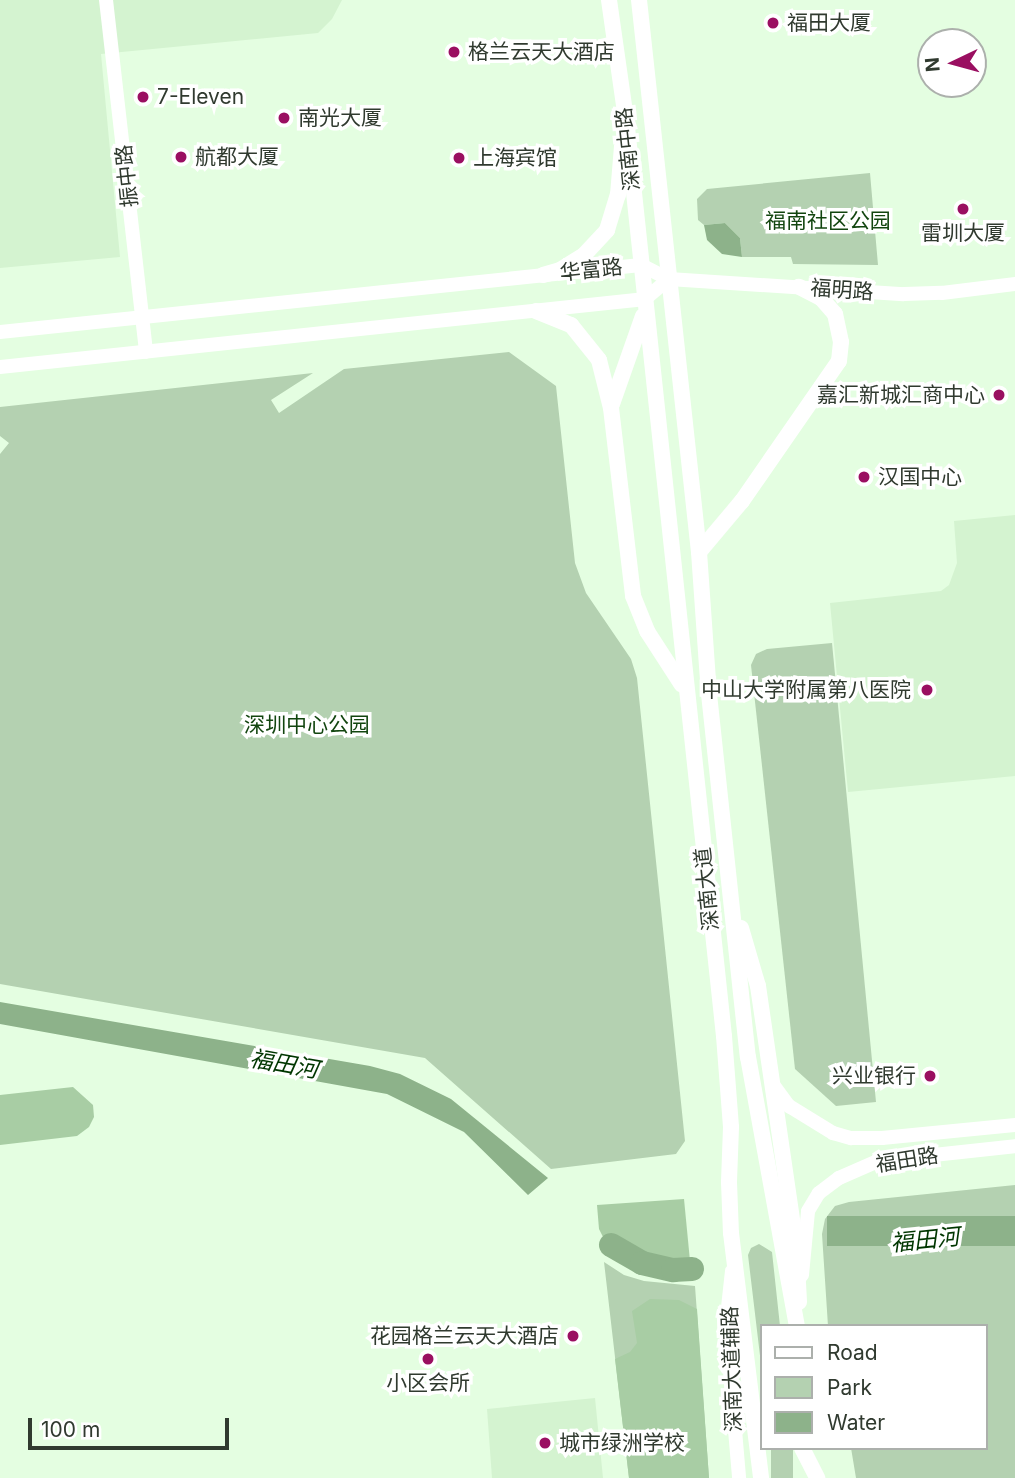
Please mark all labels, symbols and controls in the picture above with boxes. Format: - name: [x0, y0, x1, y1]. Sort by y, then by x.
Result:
- place label: 福田大厦: [787, 10, 871, 36]
- marker: 福田大厦: [765, 15, 781, 31]
- north arrow: [917, 28, 987, 98]
- place label: 格兰云天大酒店: [468, 39, 615, 65]
- marker: 格兰云天大酒店: [446, 44, 462, 60]
- text: N: [920, 56, 945, 73]
- place label: 7-Eleven: [157, 84, 244, 110]
- marker: 7-Eleven: [135, 89, 151, 105]
- place label: 南光大厦: [298, 105, 382, 131]
- street label: 深南中路: [611, 106, 645, 192]
- marker: 南光大厦: [276, 110, 292, 126]
- street label: 振中路: [111, 143, 143, 209]
- place label: 航都大厦: [195, 144, 279, 170]
- place label: 上海宾馆: [473, 145, 557, 171]
- marker: 航都大厦: [173, 149, 189, 165]
- marker: 上海宾馆: [451, 150, 467, 166]
- marker: 雷圳大厦: [955, 201, 971, 217]
- park label: 福南社区公园: [765, 208, 891, 234]
- place label: 雷圳大厦: [921, 220, 1005, 246]
- street label: 华富路: [558, 254, 624, 286]
- street label: 福明路: [810, 275, 874, 305]
- place label: 嘉汇新城汇商中心: [817, 382, 985, 408]
- marker: 嘉汇新城汇商中心: [991, 387, 1007, 403]
- place label: 汉国中心: [878, 464, 962, 490]
- marker: 汉国中心: [856, 469, 872, 485]
- place label: 中山大学附属第八医院: [701, 677, 911, 703]
- marker: 中山大学附属第八医院: [917, 680, 937, 700]
- park label: 深圳中心公园: [244, 712, 370, 738]
- street label: 深南大道: [690, 846, 724, 932]
- water label: 福田河: [248, 1044, 320, 1084]
- place label: 兴业银行: [832, 1063, 916, 1089]
- marker: 兴业银行: [922, 1068, 938, 1084]
- street label: 福田路: [874, 1143, 940, 1177]
- water label: 福田河: [889, 1223, 961, 1257]
- street label: 深南大道辅路: [717, 1306, 747, 1432]
- place label: 花园格兰云天大酒店: [370, 1323, 559, 1349]
- legend: [760, 1324, 987, 1450]
- marker: 花园格兰云天大酒店: [565, 1328, 581, 1344]
- text: Road: [827, 1340, 878, 1365]
- marker: 小区会所: [420, 1351, 436, 1367]
- place label: 小区会所: [386, 1370, 470, 1396]
- text: Park: [827, 1375, 872, 1400]
- scale bar: [32, 1404, 233, 1448]
- text: Water: [827, 1410, 885, 1435]
- text: 100 m: [41, 1417, 100, 1442]
- place label: 城市绿洲学校: [559, 1430, 685, 1456]
- marker: 城市绿洲学校: [537, 1435, 553, 1451]

